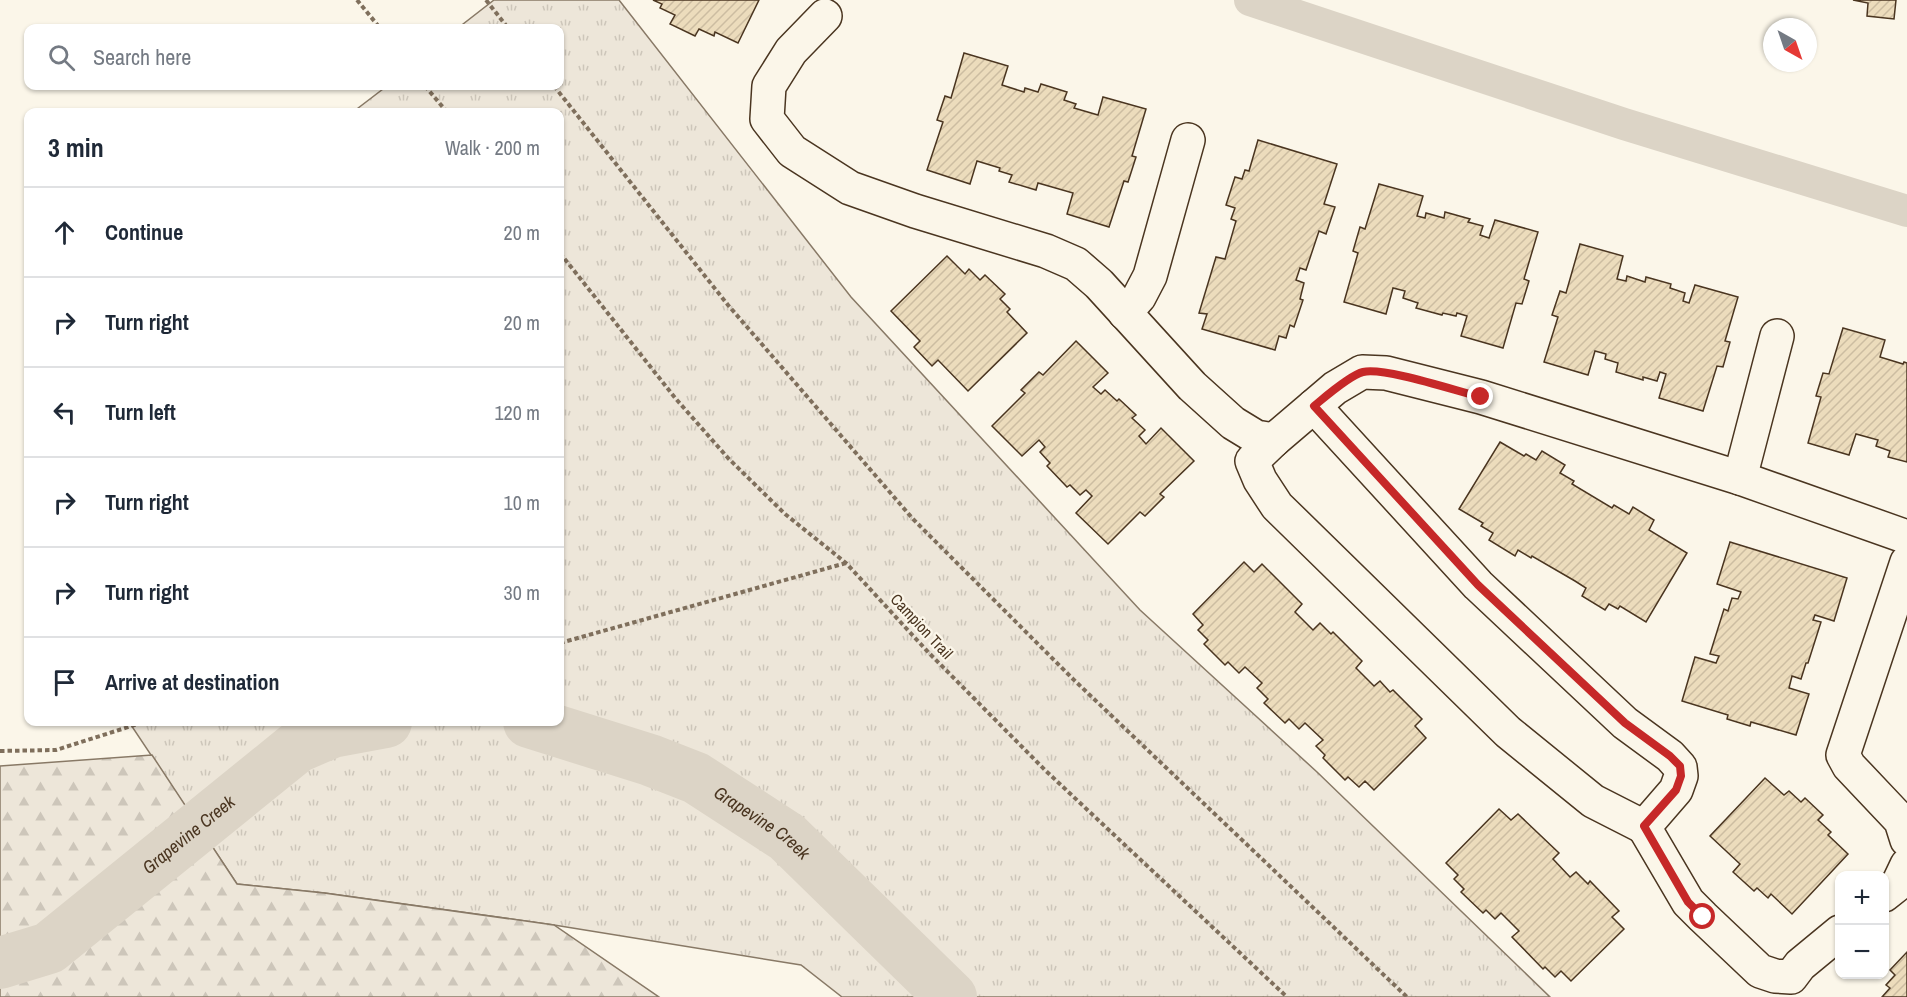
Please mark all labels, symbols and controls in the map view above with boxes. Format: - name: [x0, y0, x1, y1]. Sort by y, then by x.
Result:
- north arrow: [1763, 18, 1817, 72]
- search box: [24, 24, 564, 90]
- icon: search: [45, 41, 78, 74]
- text: Search here: [93, 42, 191, 72]
- text: 3 min: [48, 130, 104, 165]
- text: Walk · 200 m: [445, 134, 540, 161]
- icon: ahead: [48, 216, 81, 249]
- text: Continue: [105, 217, 183, 247]
- text: 20 m: [504, 219, 540, 246]
- icon: right: [48, 306, 81, 339]
- text: Turn right: [105, 307, 189, 337]
- text: 20 m: [504, 309, 540, 336]
- route end: [1467, 383, 1493, 409]
- icon: left: [48, 396, 81, 429]
- text: Turn left: [105, 397, 176, 427]
- text: 120 m: [494, 399, 540, 426]
- icon: right: [48, 486, 81, 519]
- text: Turn right: [105, 487, 189, 517]
- text: 10 m: [504, 489, 540, 516]
- icon: right: [48, 576, 81, 609]
- text: Turn right: [105, 577, 189, 607]
- text: 30 m: [504, 579, 540, 606]
- street label: Campion Trail: [886, 588, 958, 664]
- icon: arrive: [48, 666, 81, 699]
- text: Arrive at destination: [105, 667, 279, 697]
- water label: Grapevine Creek: [709, 780, 816, 865]
- water label: Grapevine Creek: [137, 789, 240, 880]
- map controls: [1835, 871, 1889, 979]
- button: +: [1835, 871, 1889, 925]
- route start: [1689, 903, 1715, 929]
- button: −: [1835, 925, 1889, 979]

